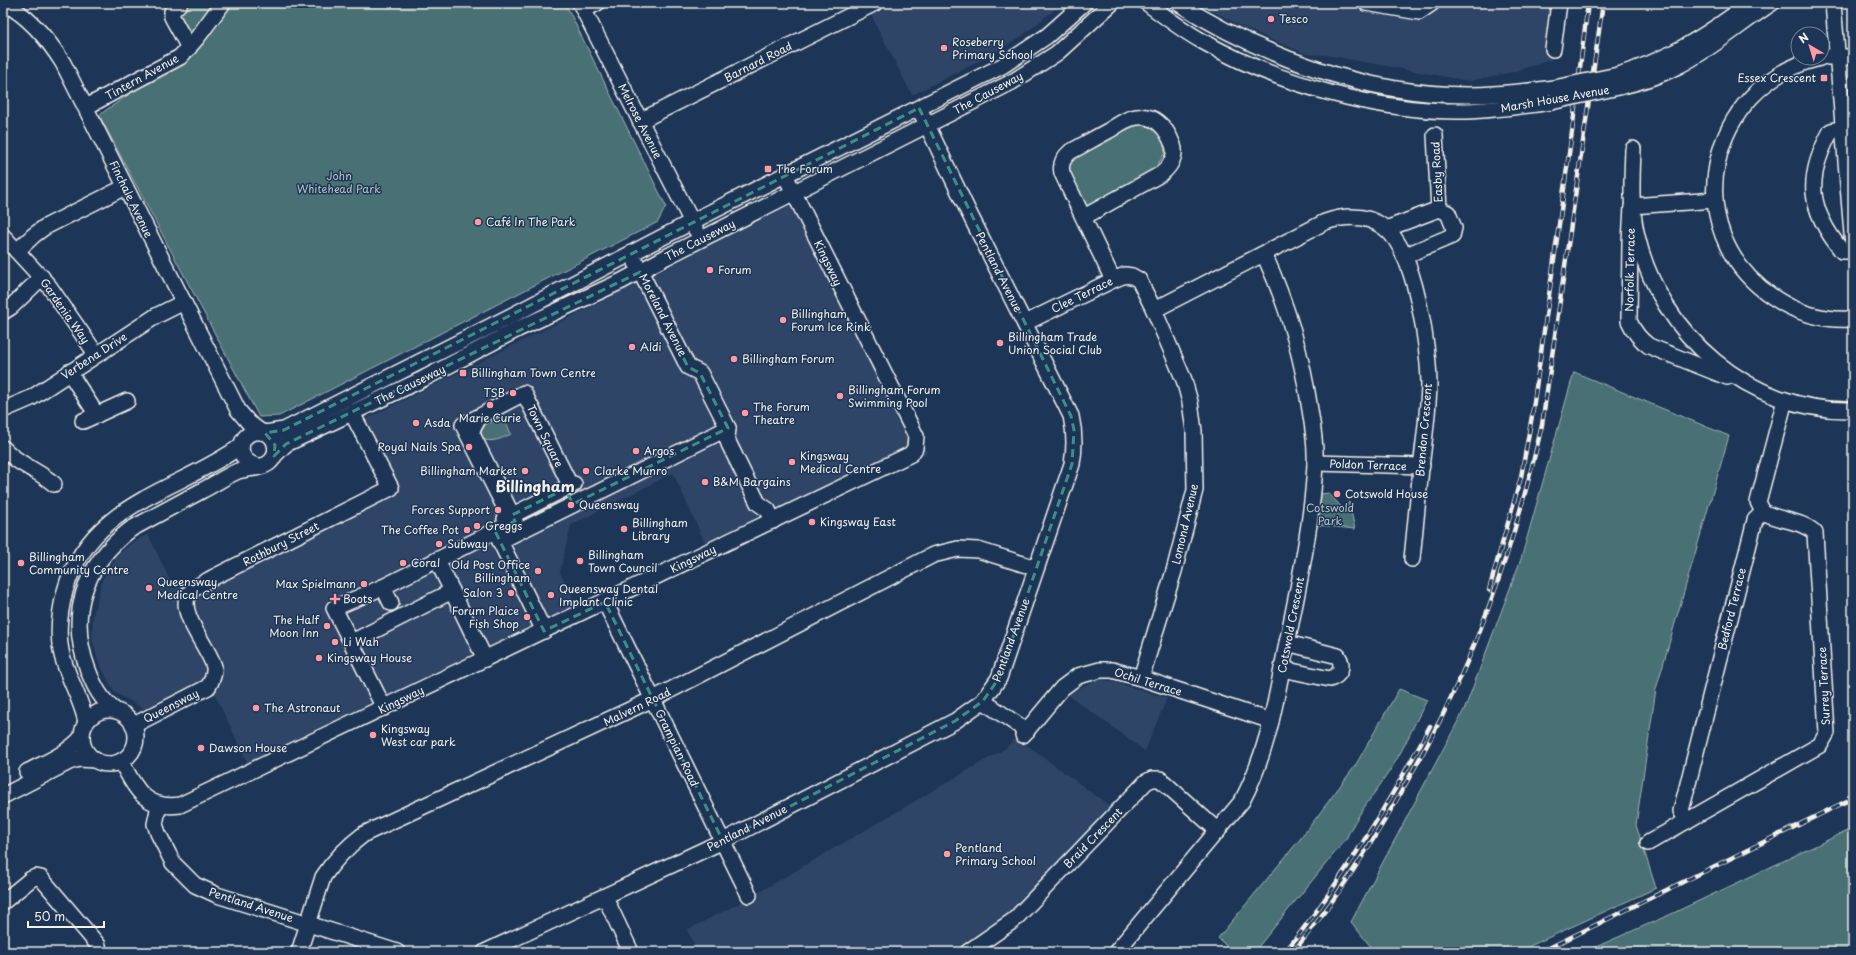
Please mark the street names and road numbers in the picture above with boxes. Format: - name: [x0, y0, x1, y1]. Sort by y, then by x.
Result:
- street label: Barnard Road: [721, 37, 795, 86]
- street label: Tintern Avenue: [102, 49, 181, 104]
- street label: The Causeway: [950, 67, 1026, 118]
- street label: Melrose Avenue: [614, 80, 667, 161]
- street label: Marsh House Avenue: [1499, 81, 1611, 116]
- street label: Easby Road: [1426, 141, 1447, 203]
- street label: Finchale Avenue: [105, 157, 158, 240]
- street label: The Causeway: [662, 215, 738, 265]
- street label: Norfolk Terrace: [1620, 228, 1639, 312]
- street label: Pentland Avenue: [972, 229, 1027, 315]
- street label: Kingsway: [810, 237, 847, 288]
- street label: Moreland Avenue: [635, 270, 692, 359]
- street label: Clee Terrace: [1048, 272, 1116, 317]
- street label: Gardenia Way: [37, 274, 94, 347]
- street label: Verbena Drive: [57, 328, 130, 383]
- street label: The Causeway: [371, 360, 448, 409]
- street label: Brendon Crescent: [1411, 382, 1436, 477]
- street label: Town Square: [523, 401, 568, 470]
- street label: Poldon Terrace: [1329, 455, 1407, 474]
- street label: Lomond Avenue: [1167, 482, 1202, 566]
- street label: Rothbury Street: [240, 517, 322, 570]
- street label: Kingsway: [667, 540, 718, 577]
- street label: Bedford Terrace: [1713, 566, 1750, 652]
- street label: Cotswold Crescent: [1273, 575, 1308, 674]
- street label: Pentland Avenue: [987, 595, 1034, 684]
- street label: Surrey Terrace: [1813, 646, 1834, 726]
- street label: Ochil Terrace: [1112, 663, 1184, 700]
- street label: Kingsway: [375, 681, 426, 718]
- street label: Malvern Road: [600, 683, 674, 730]
- street label: Queensway: [140, 684, 201, 727]
- street label: Grampian Road: [651, 706, 704, 789]
- street label: Pentland Avenue: [704, 800, 790, 855]
- street label: Braid Crescent: [1059, 803, 1126, 872]
- street label: Pentland Avenue: [206, 883, 296, 926]

